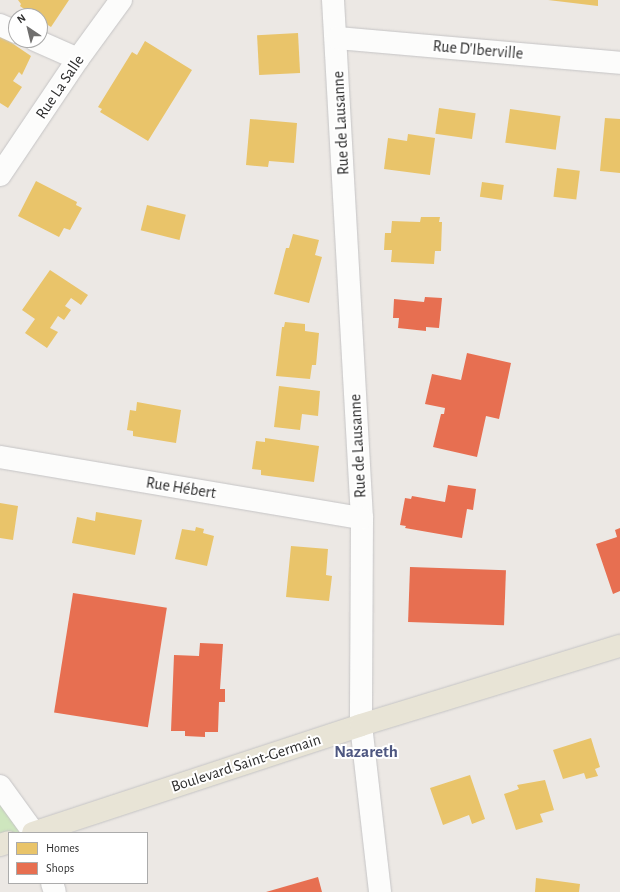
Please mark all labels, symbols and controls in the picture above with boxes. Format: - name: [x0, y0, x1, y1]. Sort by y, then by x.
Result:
- north arrow: [8, 8, 48, 48]
- text: N: [15, 12, 28, 25]
- street label: Rue D'Iberville: [432, 36, 524, 64]
- street label: Rue La Salle: [32, 51, 88, 123]
- street label: Rue de Lausanne: [329, 71, 353, 175]
- street label: Rue de Lausanne: [346, 394, 370, 498]
- street label: Rue Hébert: [145, 473, 217, 503]
- street label: Boulevard Saint-Germain: [169, 730, 323, 796]
- district label: Nazareth: [334, 742, 398, 762]
- legend: [8, 832, 148, 884]
- text: Homes: [46, 842, 79, 854]
- text: Shops: [46, 862, 74, 874]

